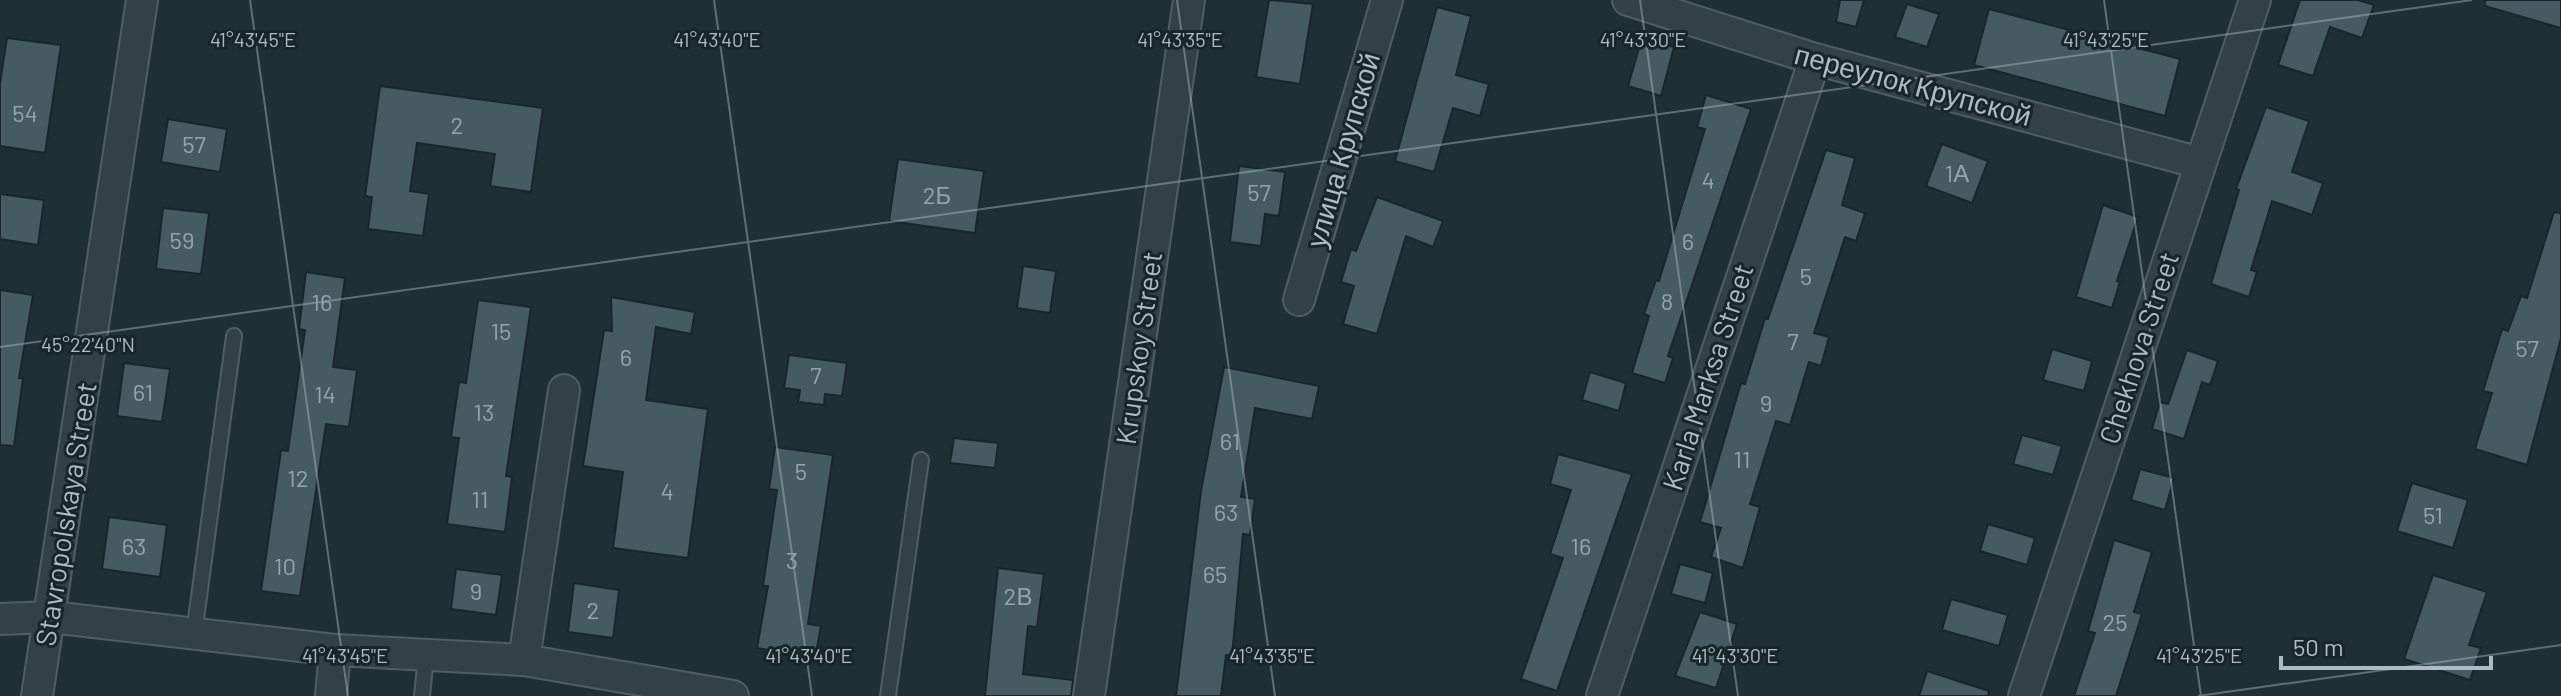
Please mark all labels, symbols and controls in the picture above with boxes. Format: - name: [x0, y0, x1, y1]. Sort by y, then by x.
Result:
- text: 41°43'45"E: [210, 27, 296, 51]
- text: 41°43'40"E: [673, 27, 761, 51]
- text: 41°43'35"E: [1137, 27, 1223, 51]
- text: 41°43'30"E: [1600, 27, 1686, 51]
- text: 41°43'25"E: [2063, 27, 2149, 51]
- street label: переулок Крупской: [1791, 36, 2035, 132]
- street label: улица Крупской: [1298, 48, 1386, 251]
- house number: 54: [12, 98, 38, 127]
- house number: 2: [451, 110, 463, 139]
- house number: 57: [182, 129, 206, 158]
- house number: 1А: [1945, 158, 1969, 187]
- house number: 4: [1701, 165, 1715, 194]
- house number: 57: [1247, 177, 1271, 206]
- house number: 2Б: [923, 180, 951, 209]
- house number: 59: [170, 225, 194, 254]
- house number: 6: [1682, 226, 1694, 255]
- street label: Chekhova Street: [2091, 247, 2185, 448]
- street label: Krupskoy Street: [1108, 249, 1168, 446]
- street label: Karla Marksa Street: [1654, 259, 1760, 494]
- house number: 5: [1800, 261, 1812, 290]
- house number: 8: [1661, 286, 1673, 315]
- house number: 16: [312, 287, 332, 316]
- house number: 15: [491, 316, 511, 345]
- house number: 7: [1787, 326, 1799, 355]
- text: 45°22'40"N: [41, 332, 135, 356]
- house number: 57: [2515, 333, 2539, 362]
- house number: 6: [620, 342, 632, 371]
- house number: 7: [810, 360, 822, 389]
- house number: 61: [133, 377, 153, 406]
- house number: 14: [314, 379, 336, 408]
- street label: Stavropolskaya Street: [27, 380, 103, 648]
- house number: 9: [1760, 388, 1772, 417]
- house number: 13: [474, 397, 494, 426]
- house number: 61: [1220, 426, 1240, 455]
- house number: 11: [1734, 444, 1750, 473]
- house number: 5: [795, 456, 807, 485]
- house number: 12: [287, 463, 309, 492]
- house number: 4: [660, 476, 674, 505]
- house number: 11: [472, 484, 488, 513]
- house number: 63: [1214, 497, 1238, 526]
- house number: 51: [2423, 500, 2443, 529]
- house number: 63: [122, 531, 146, 560]
- house number: 16: [1571, 531, 1591, 560]
- house number: 3: [786, 545, 798, 574]
- house number: 10: [274, 551, 296, 580]
- house number: 65: [1203, 559, 1227, 588]
- house number: 9: [470, 576, 482, 605]
- house number: 2В: [1004, 581, 1032, 610]
- house number: 2: [587, 595, 599, 624]
- house number: 25: [2102, 607, 2128, 636]
- scale bar: [2281, 620, 2491, 670]
- text: 50 m: [2293, 632, 2344, 661]
- text: 41°43'45"E: [302, 643, 388, 667]
- text: 41°43'40"E: [765, 643, 853, 667]
- text: 41°43'35"E: [1229, 643, 1315, 667]
- text: 41°43'30"E: [1692, 643, 1778, 667]
- text: 41°43'25"E: [2156, 643, 2242, 667]

